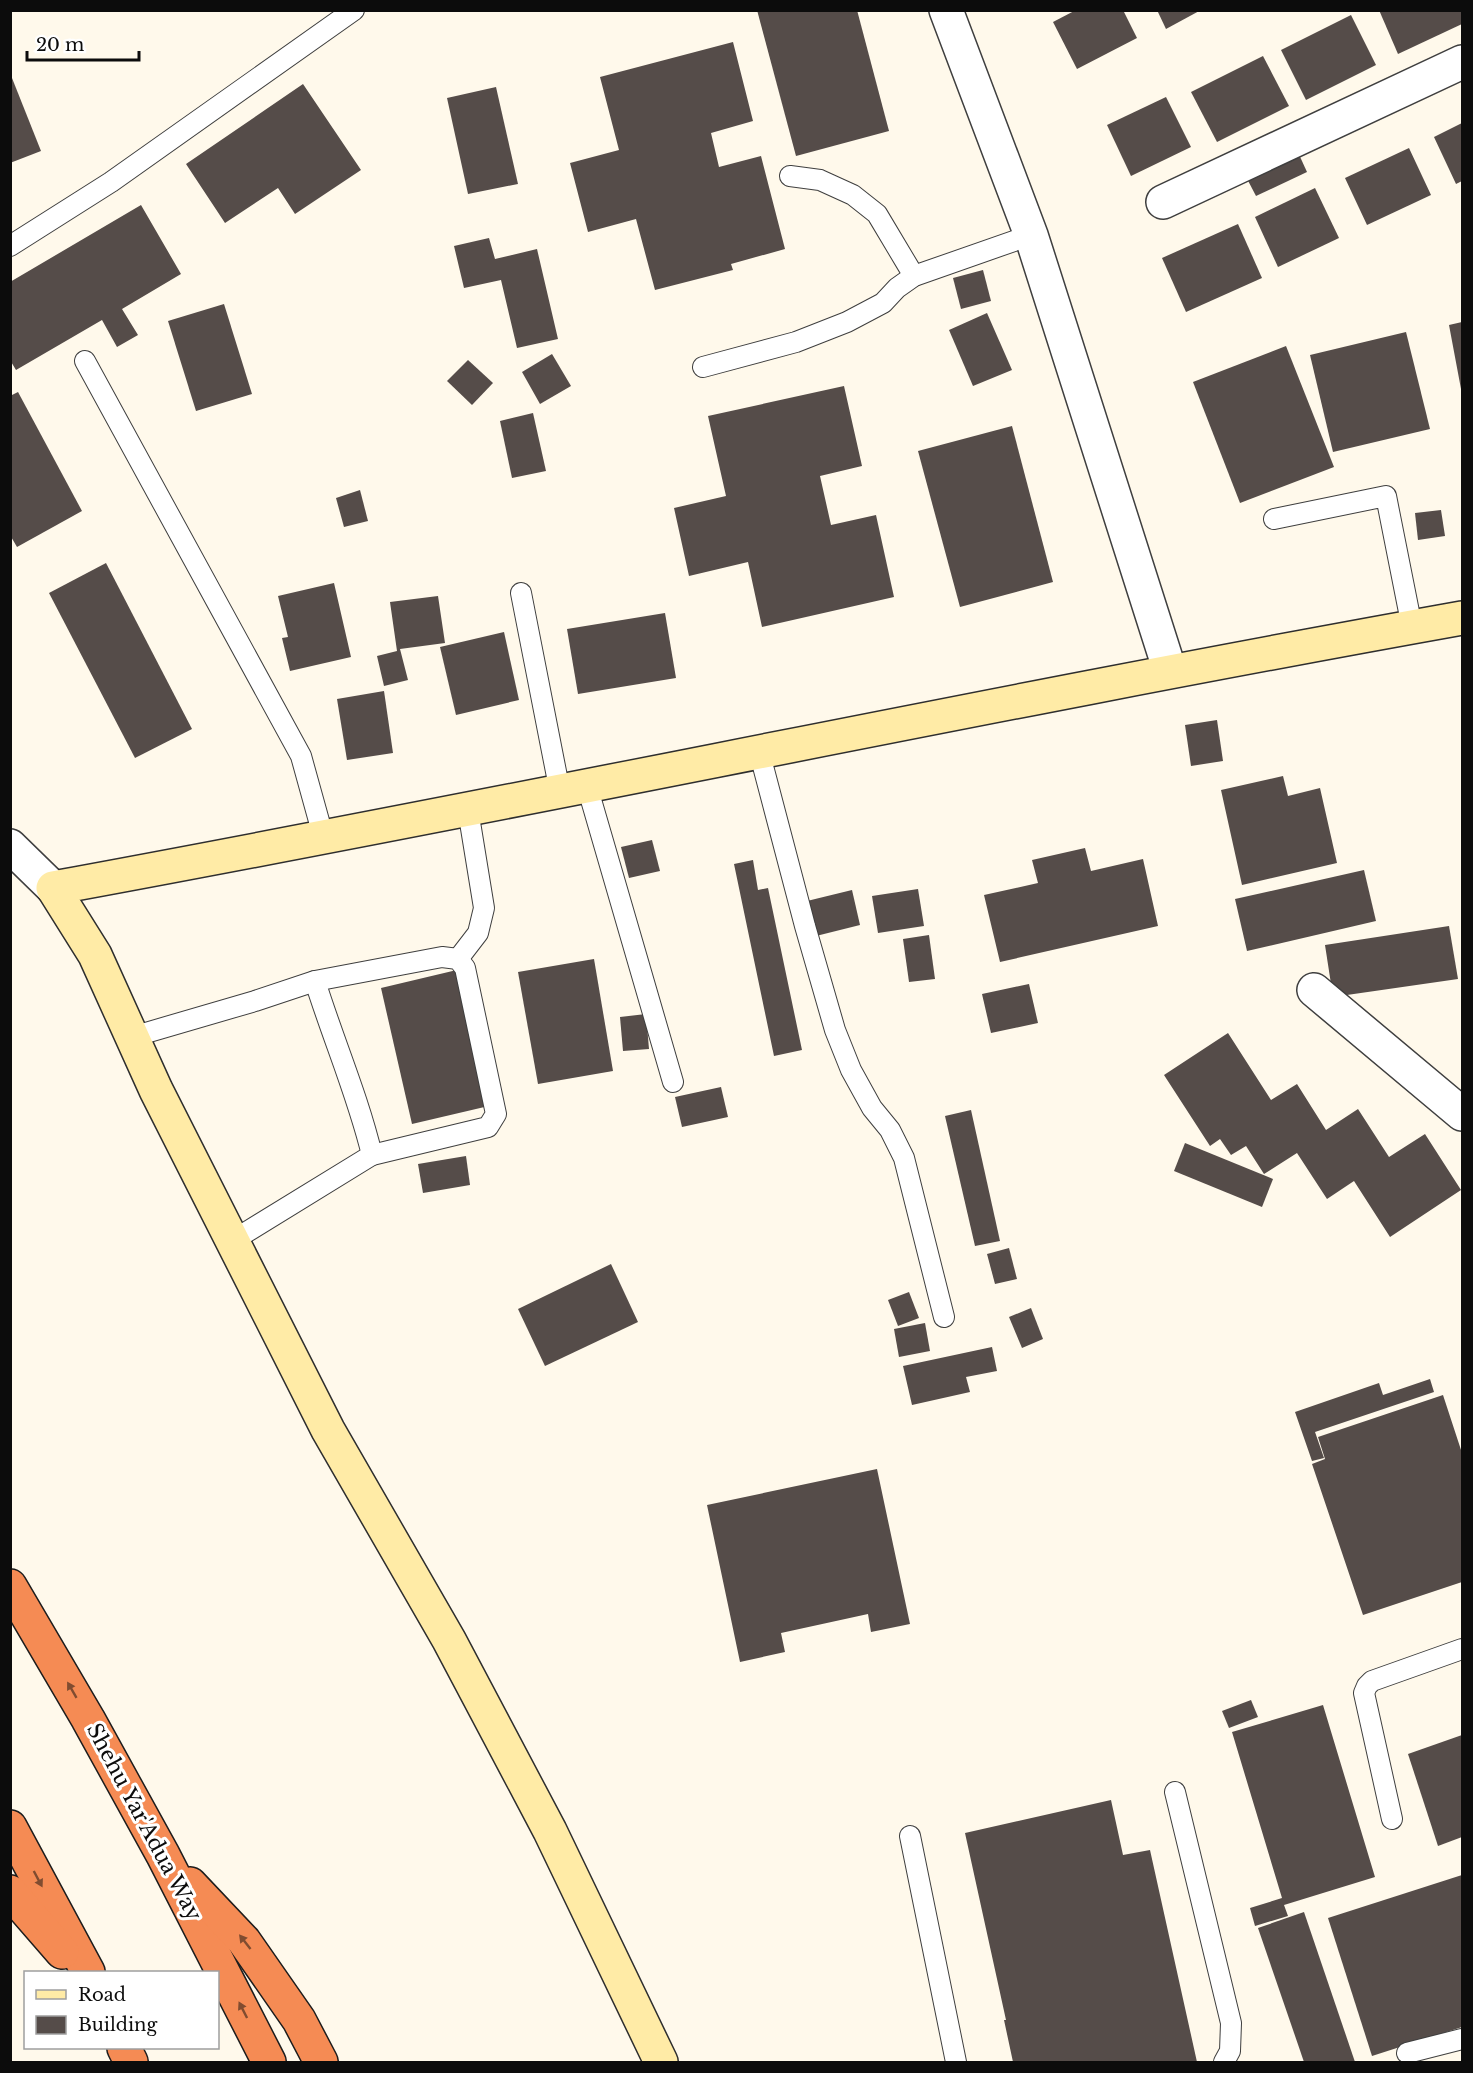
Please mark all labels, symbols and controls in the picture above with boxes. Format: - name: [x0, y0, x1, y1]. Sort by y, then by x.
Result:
- scale bar: [27, 24, 140, 62]
- text: 20 m: [36, 34, 84, 56]
- one-way arrow: [66, 1682, 77, 1698]
- street label: Shehu Yar'Adua Way: [81, 1719, 207, 1926]
- one-way arrow: [33, 1871, 43, 1888]
- one-way arrow: [239, 1935, 251, 1950]
- legend: [24, 1971, 219, 2049]
- text: Road: [78, 1984, 126, 2006]
- one-way arrow: [238, 2002, 248, 2019]
- text: Building: [78, 2014, 157, 2036]

